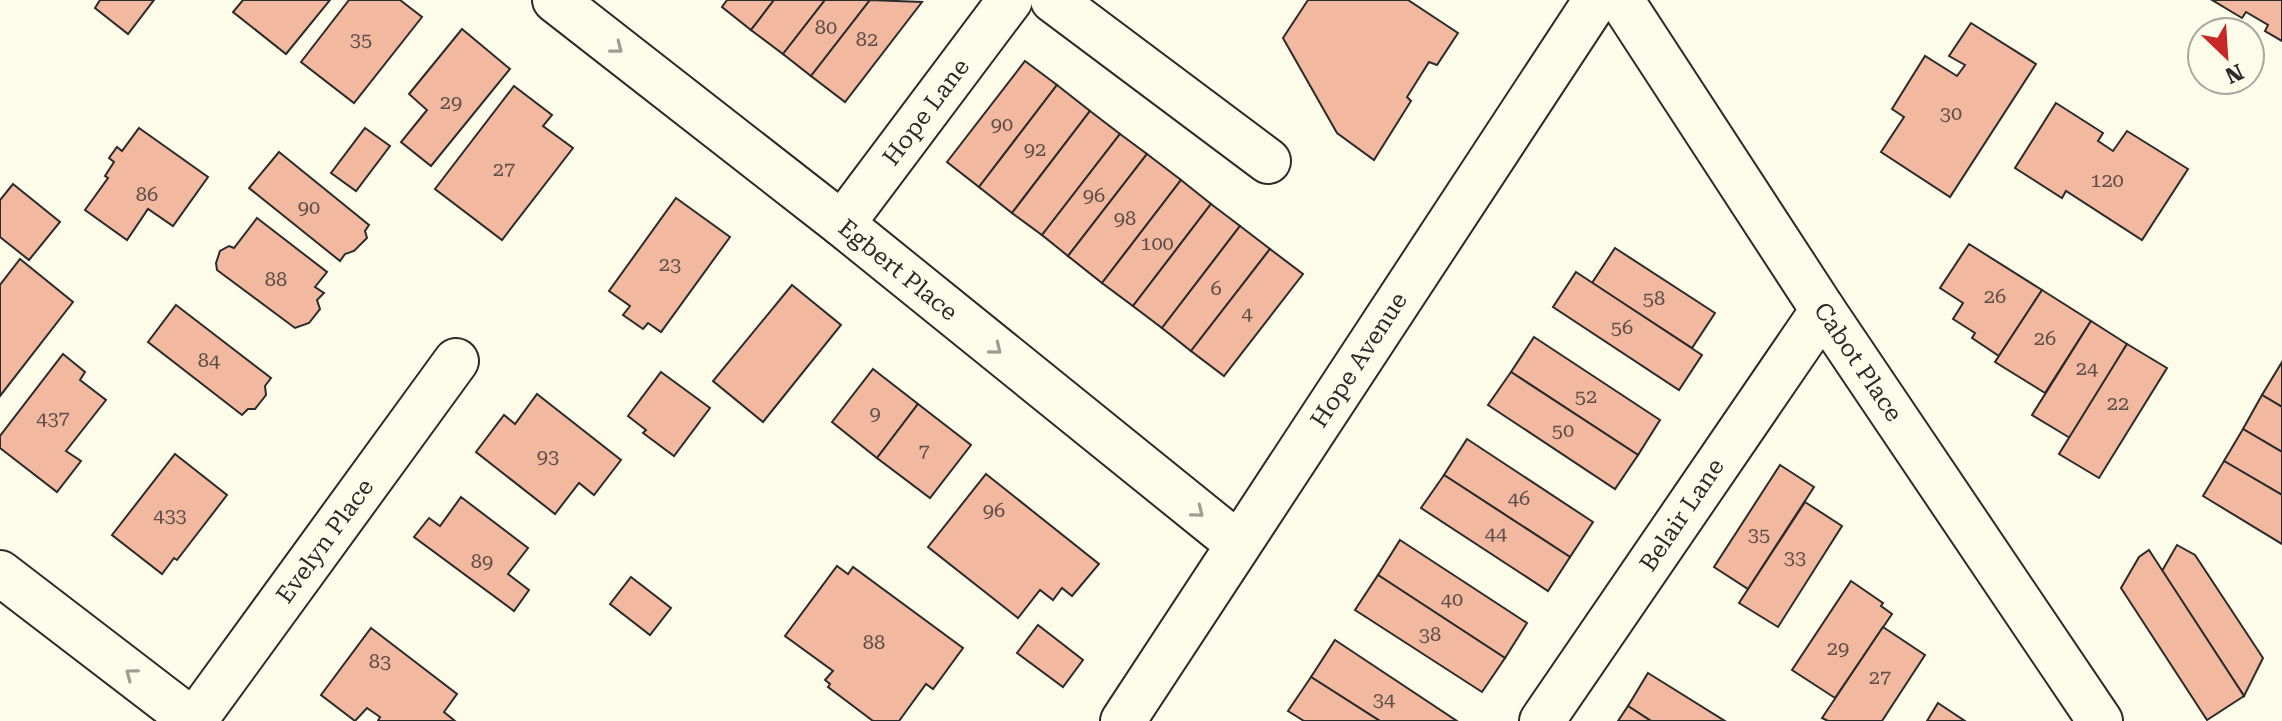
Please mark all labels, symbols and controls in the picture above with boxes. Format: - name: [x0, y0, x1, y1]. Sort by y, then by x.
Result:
- house number: 80: [815, 15, 837, 39]
- north arrow: [2186, 16, 2266, 96]
- house number: 35: [350, 27, 372, 51]
- house number: 82: [856, 27, 878, 51]
- one-way arrow: [608, 38, 622, 53]
- street label: Hope Lane: [877, 53, 975, 171]
- text: N: [2221, 59, 2247, 89]
- house number: 29: [440, 90, 462, 114]
- house number: 30: [1940, 101, 1962, 125]
- house number: 90: [991, 112, 1013, 136]
- house number: 92: [1024, 137, 1046, 161]
- house number: 27: [493, 157, 515, 181]
- house number: 120: [2090, 168, 2124, 192]
- house number: 86: [136, 182, 158, 206]
- house number: 96: [1083, 183, 1105, 207]
- house number: 90: [298, 195, 320, 219]
- house number: 98: [1114, 206, 1136, 230]
- street label: Egbert Place: [833, 214, 963, 326]
- house number: 100: [1140, 231, 1174, 255]
- house number: 23: [659, 252, 681, 276]
- house number: 88: [265, 267, 287, 291]
- house number: 6: [1210, 276, 1222, 300]
- house number: 26: [1984, 284, 2006, 308]
- house number: 58: [1643, 286, 1665, 310]
- street label: Hope Avenue: [1305, 287, 1413, 433]
- street label: Cabot Place: [1808, 297, 1908, 427]
- house number: 4: [1241, 301, 1253, 325]
- house number: 56: [1611, 315, 1633, 339]
- house number: 26: [2034, 326, 2056, 350]
- one-way arrow: [987, 339, 1001, 354]
- house number: 84: [198, 348, 221, 372]
- house number: 24: [2076, 356, 2099, 380]
- house number: 52: [1575, 384, 1597, 408]
- house number: 22: [2107, 391, 2129, 415]
- house number: 9: [869, 401, 881, 425]
- house number: 437: [36, 406, 70, 430]
- house number: 50: [1552, 418, 1574, 442]
- house number: 7: [918, 439, 930, 463]
- house number: 93: [537, 444, 559, 468]
- street label: Belair Lane: [1634, 453, 1730, 577]
- street label: Evelyn Place: [271, 473, 379, 609]
- house number: 46: [1508, 486, 1530, 510]
- house number: 96: [983, 498, 1005, 522]
- house number: 433: [153, 503, 187, 527]
- one-way arrow: [1189, 503, 1204, 517]
- house number: 44: [1485, 521, 1508, 545]
- house number: 35: [1748, 522, 1770, 546]
- house number: 33: [1784, 545, 1806, 569]
- house number: 89: [471, 549, 493, 573]
- house number: 40: [1441, 587, 1463, 611]
- house number: 38: [1419, 622, 1441, 646]
- house number: 88: [863, 630, 885, 654]
- house number: 29: [1827, 636, 1849, 660]
- house number: 83: [369, 649, 391, 673]
- house number: 27: [1869, 665, 1891, 689]
- one-way arrow: [125, 669, 140, 683]
- house number: 34: [1373, 687, 1396, 711]

